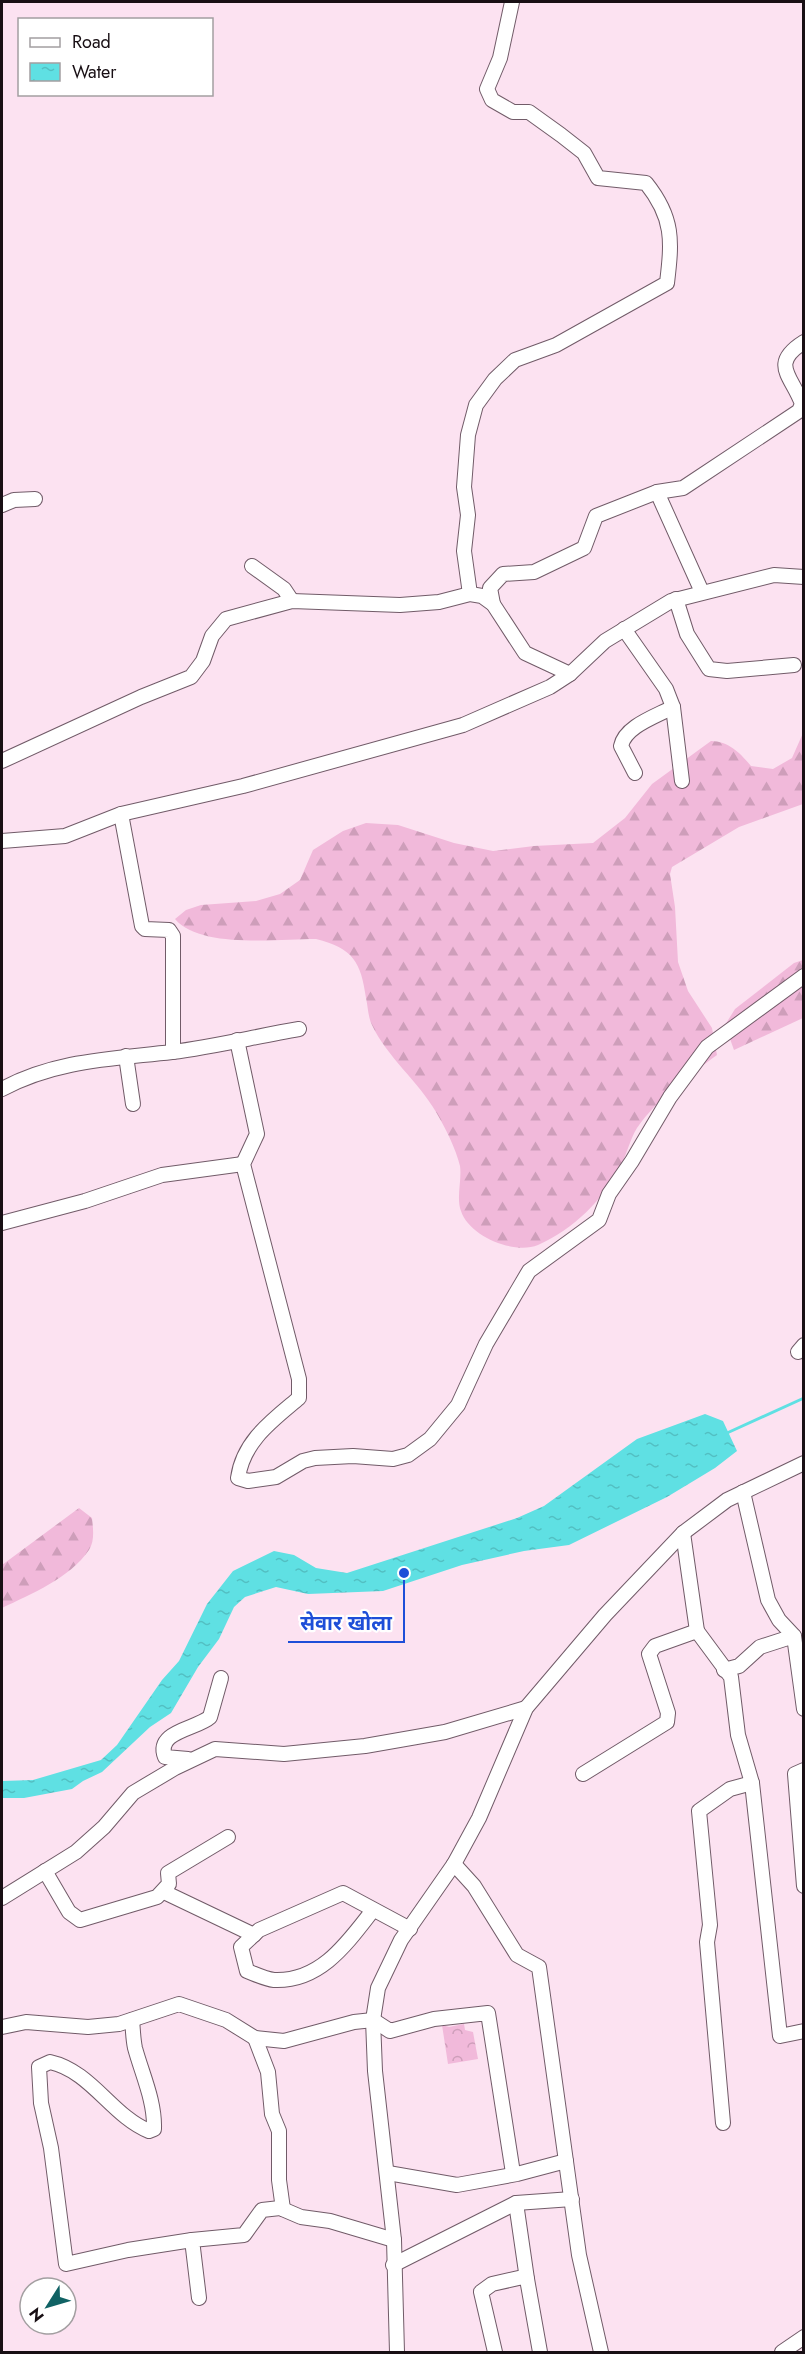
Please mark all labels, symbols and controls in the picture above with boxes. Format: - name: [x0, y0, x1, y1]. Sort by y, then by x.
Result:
- legend: [18, 18, 213, 96]
- text: Road: [72, 29, 111, 55]
- text: Water: [72, 59, 117, 85]
- callout: सेवार खोला: [288, 1604, 404, 1642]
- text: सेवार खोला: [300, 1609, 393, 1638]
- north arrow: [18, 2276, 78, 2336]
- text: N: [23, 2303, 49, 2327]

